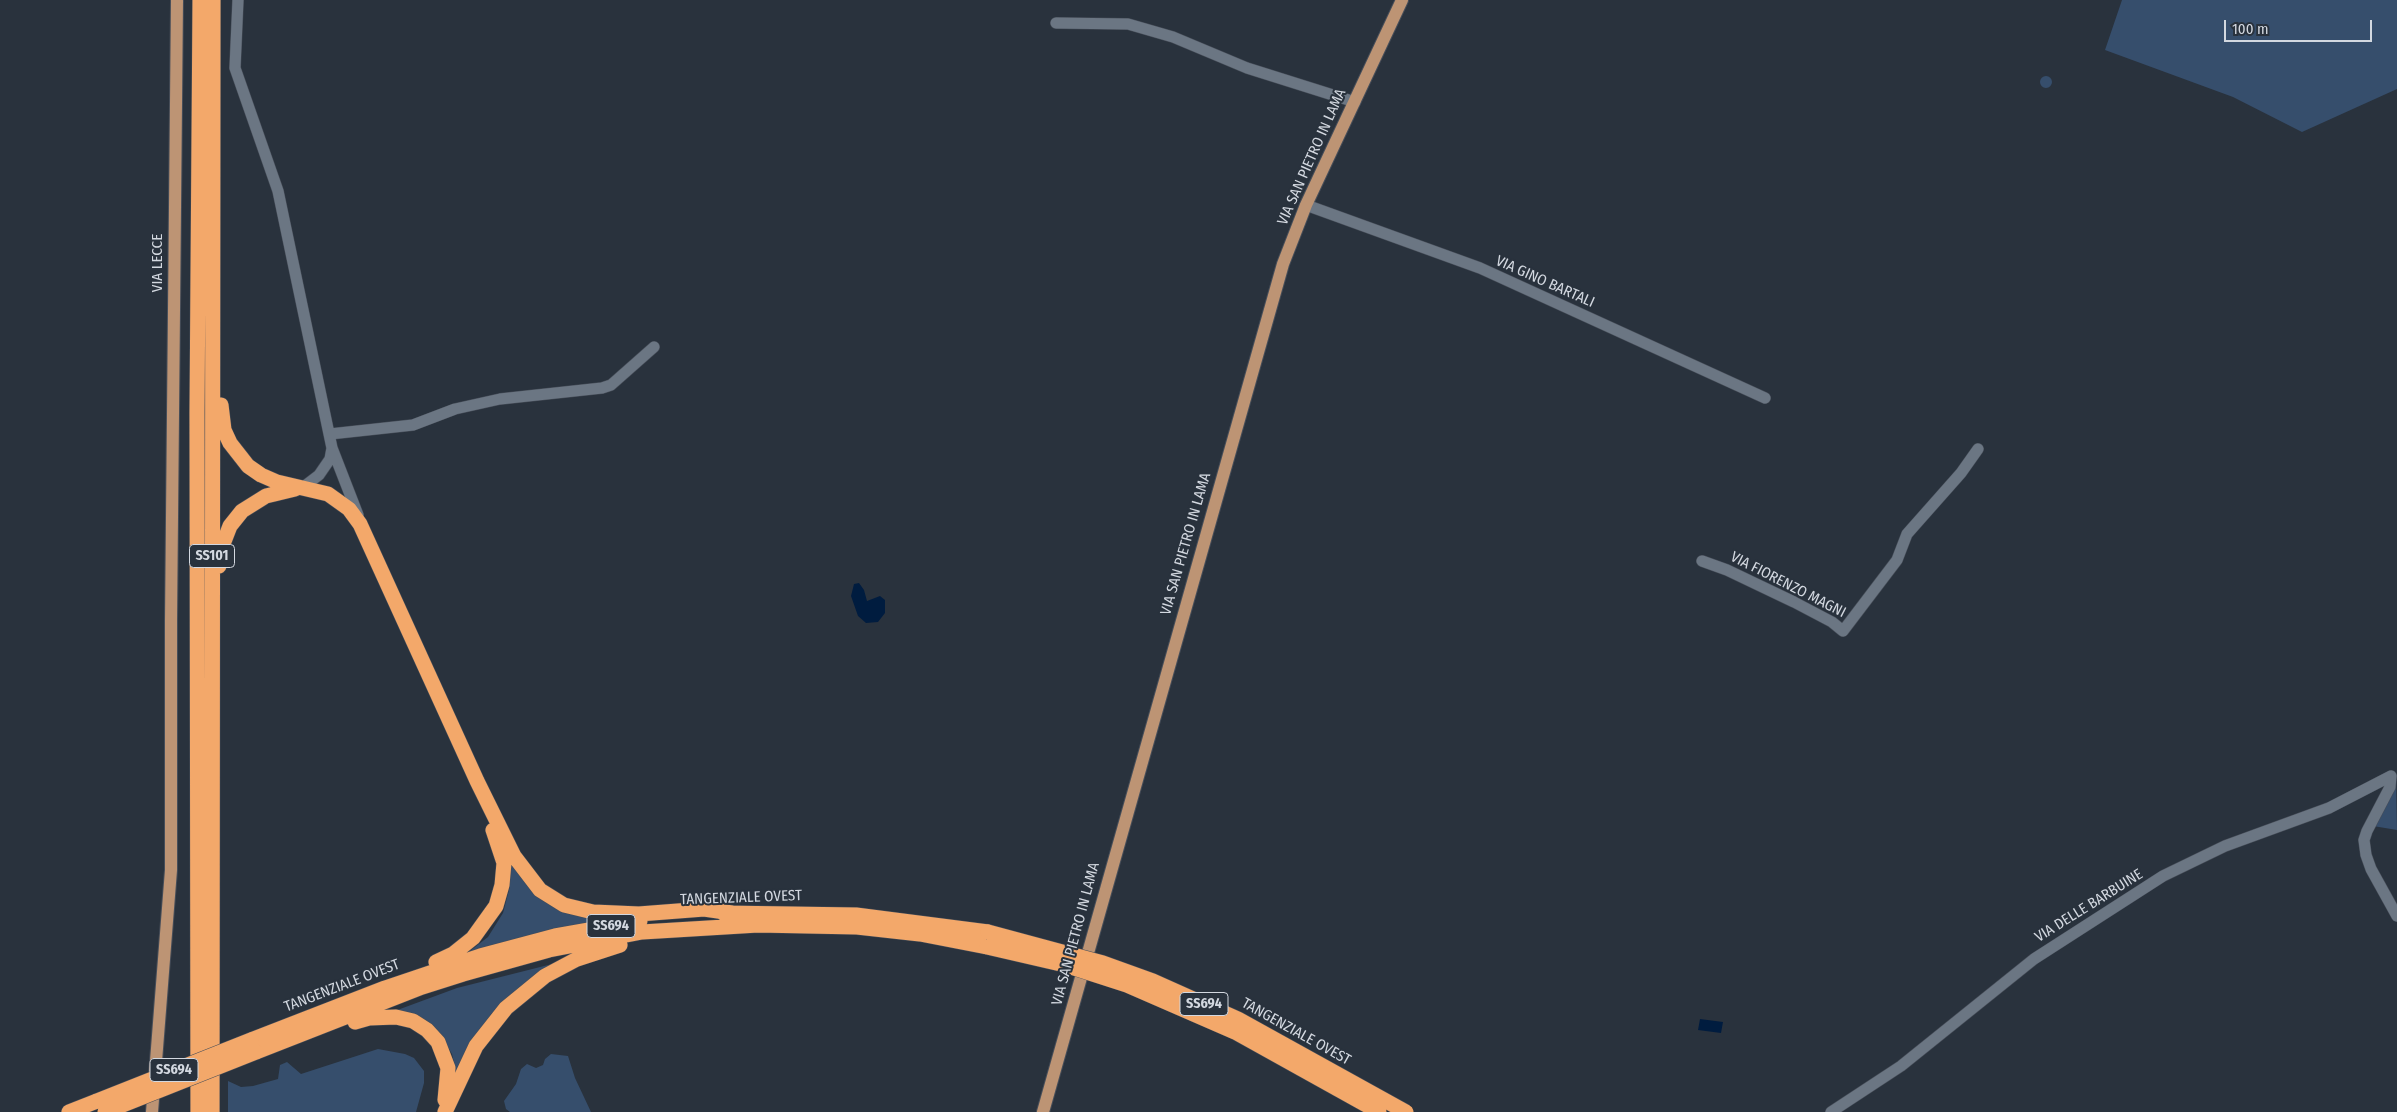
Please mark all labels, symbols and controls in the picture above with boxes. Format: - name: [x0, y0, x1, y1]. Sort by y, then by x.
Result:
- scale bar: [2227, 10, 2374, 42]
- text: 100 m: [2232, 20, 2269, 38]
- street label: VIA SAN PIETRO IN LAMA: [1274, 86, 1350, 228]
- street label: VIA LECCE: [149, 234, 167, 292]
- street label: VIA GINO BARTALI: [1493, 252, 1597, 312]
- street label: VIA SAN PIETRO IN LAMA: [1157, 471, 1215, 617]
- road number: SS101: [190, 544, 234, 568]
- street label: VIA FIORENZO MAGNI: [1727, 548, 1849, 622]
- street label: VIA SAN PIETRO IN LAMA: [1048, 861, 1104, 1007]
- street label: VIA DELLE BARBUINE: [2032, 866, 2146, 946]
- street label: TANGENZIALE OVEST: [680, 887, 802, 909]
- road number: SS694: [587, 914, 635, 938]
- street label: TANGENZIALE OVEST: [282, 956, 402, 1016]
- road number: SS694: [1180, 992, 1228, 1016]
- street label: TANGENZIALE OVEST: [1238, 995, 1354, 1069]
- road number: SS694: [150, 1058, 198, 1082]

